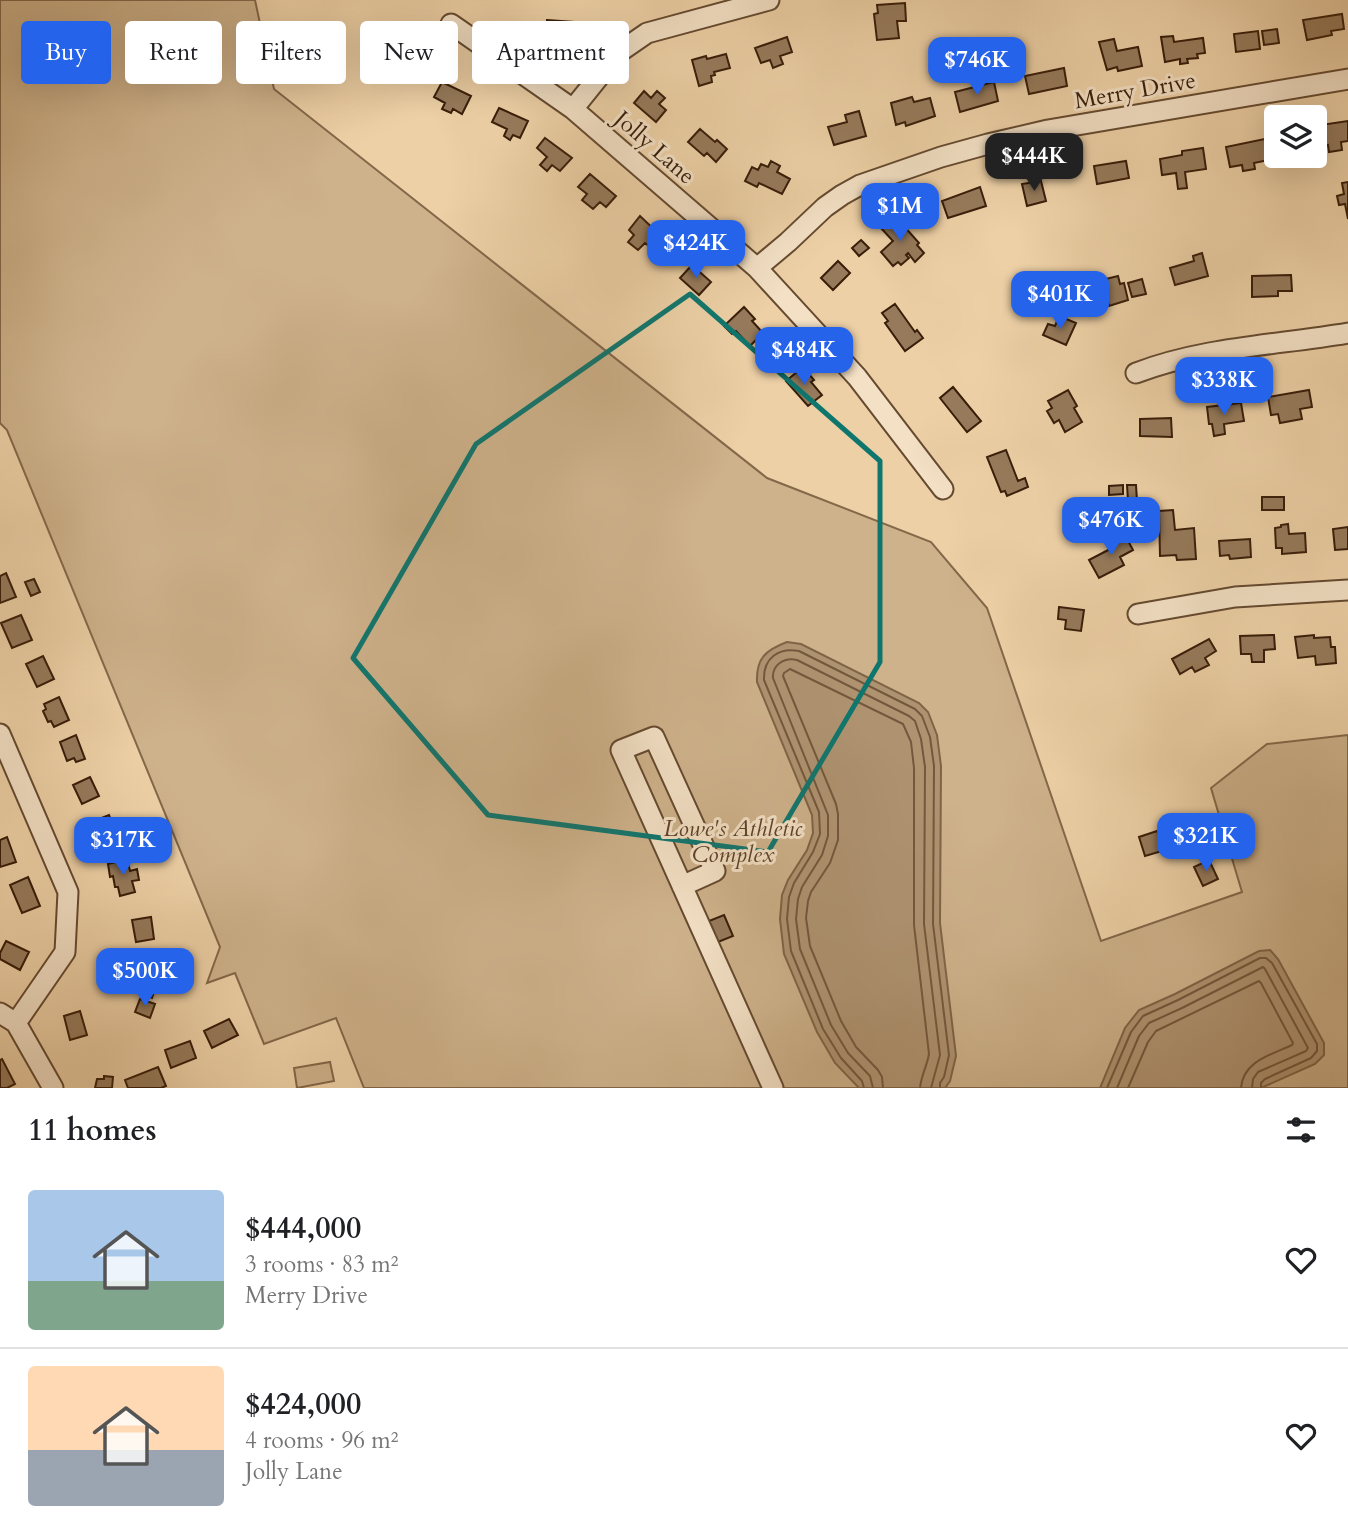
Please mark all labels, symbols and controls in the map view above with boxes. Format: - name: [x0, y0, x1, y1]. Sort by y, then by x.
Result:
- chip: Buy: [21, 21, 111, 84]
- chip: Rent: [125, 21, 222, 84]
- chip: Filters: [236, 21, 346, 84]
- chip: New: [360, 21, 458, 84]
- chip: Apartment: [472, 21, 629, 84]
- pin: $746K: [928, 38, 1026, 97]
- text: $746K: [944, 44, 1010, 75]
- street label: Merry Drive: [1072, 65, 1198, 116]
- street label: Jolly Lane: [605, 102, 702, 191]
- map controls: [1264, 105, 1327, 168]
- button: layers: [1264, 105, 1327, 168]
- pin: $444K: [985, 134, 1083, 193]
- text: $444K: [1001, 140, 1067, 171]
- pin: $1M: [866, 184, 934, 243]
- text: $1M: [877, 190, 923, 221]
- pin: $424K: [647, 220, 745, 280]
- text: $424K: [663, 227, 729, 258]
- pin: $401K: [1011, 272, 1109, 331]
- text: $401K: [1027, 278, 1093, 309]
- pin: $484K: [755, 328, 853, 387]
- text: $484K: [771, 334, 837, 365]
- pin: $338K: [1175, 358, 1273, 417]
- text: $338K: [1191, 364, 1257, 395]
- pin: $476K: [1062, 498, 1160, 557]
- text: $476K: [1078, 504, 1144, 535]
- park label: Lowe's Athletic Complex: [664, 813, 803, 870]
- pin: $321K: [1157, 814, 1255, 873]
- pin: $317K: [74, 818, 172, 877]
- text: $321K: [1173, 820, 1239, 851]
- text: $317K: [90, 824, 156, 855]
- pin: $500K: [96, 948, 194, 1008]
- text: $500K: [112, 955, 178, 986]
- text: 11 homes: [28, 1110, 157, 1151]
- icon: filters: [1282, 1111, 1320, 1149]
- text: $444,000: [245, 1208, 361, 1249]
- icon: home: [84, 1218, 168, 1302]
- icon: heart: [1282, 1241, 1320, 1279]
- text: 3 rooms · 83 m²: [245, 1249, 398, 1280]
- text: Merry Drive: [245, 1280, 368, 1311]
- text: $424,000: [245, 1384, 361, 1425]
- icon: home: [84, 1394, 168, 1478]
- icon: heart: [1282, 1417, 1320, 1455]
- text: 4 rooms · 96 m²: [245, 1425, 398, 1456]
- text: Jolly Lane: [245, 1456, 343, 1487]

